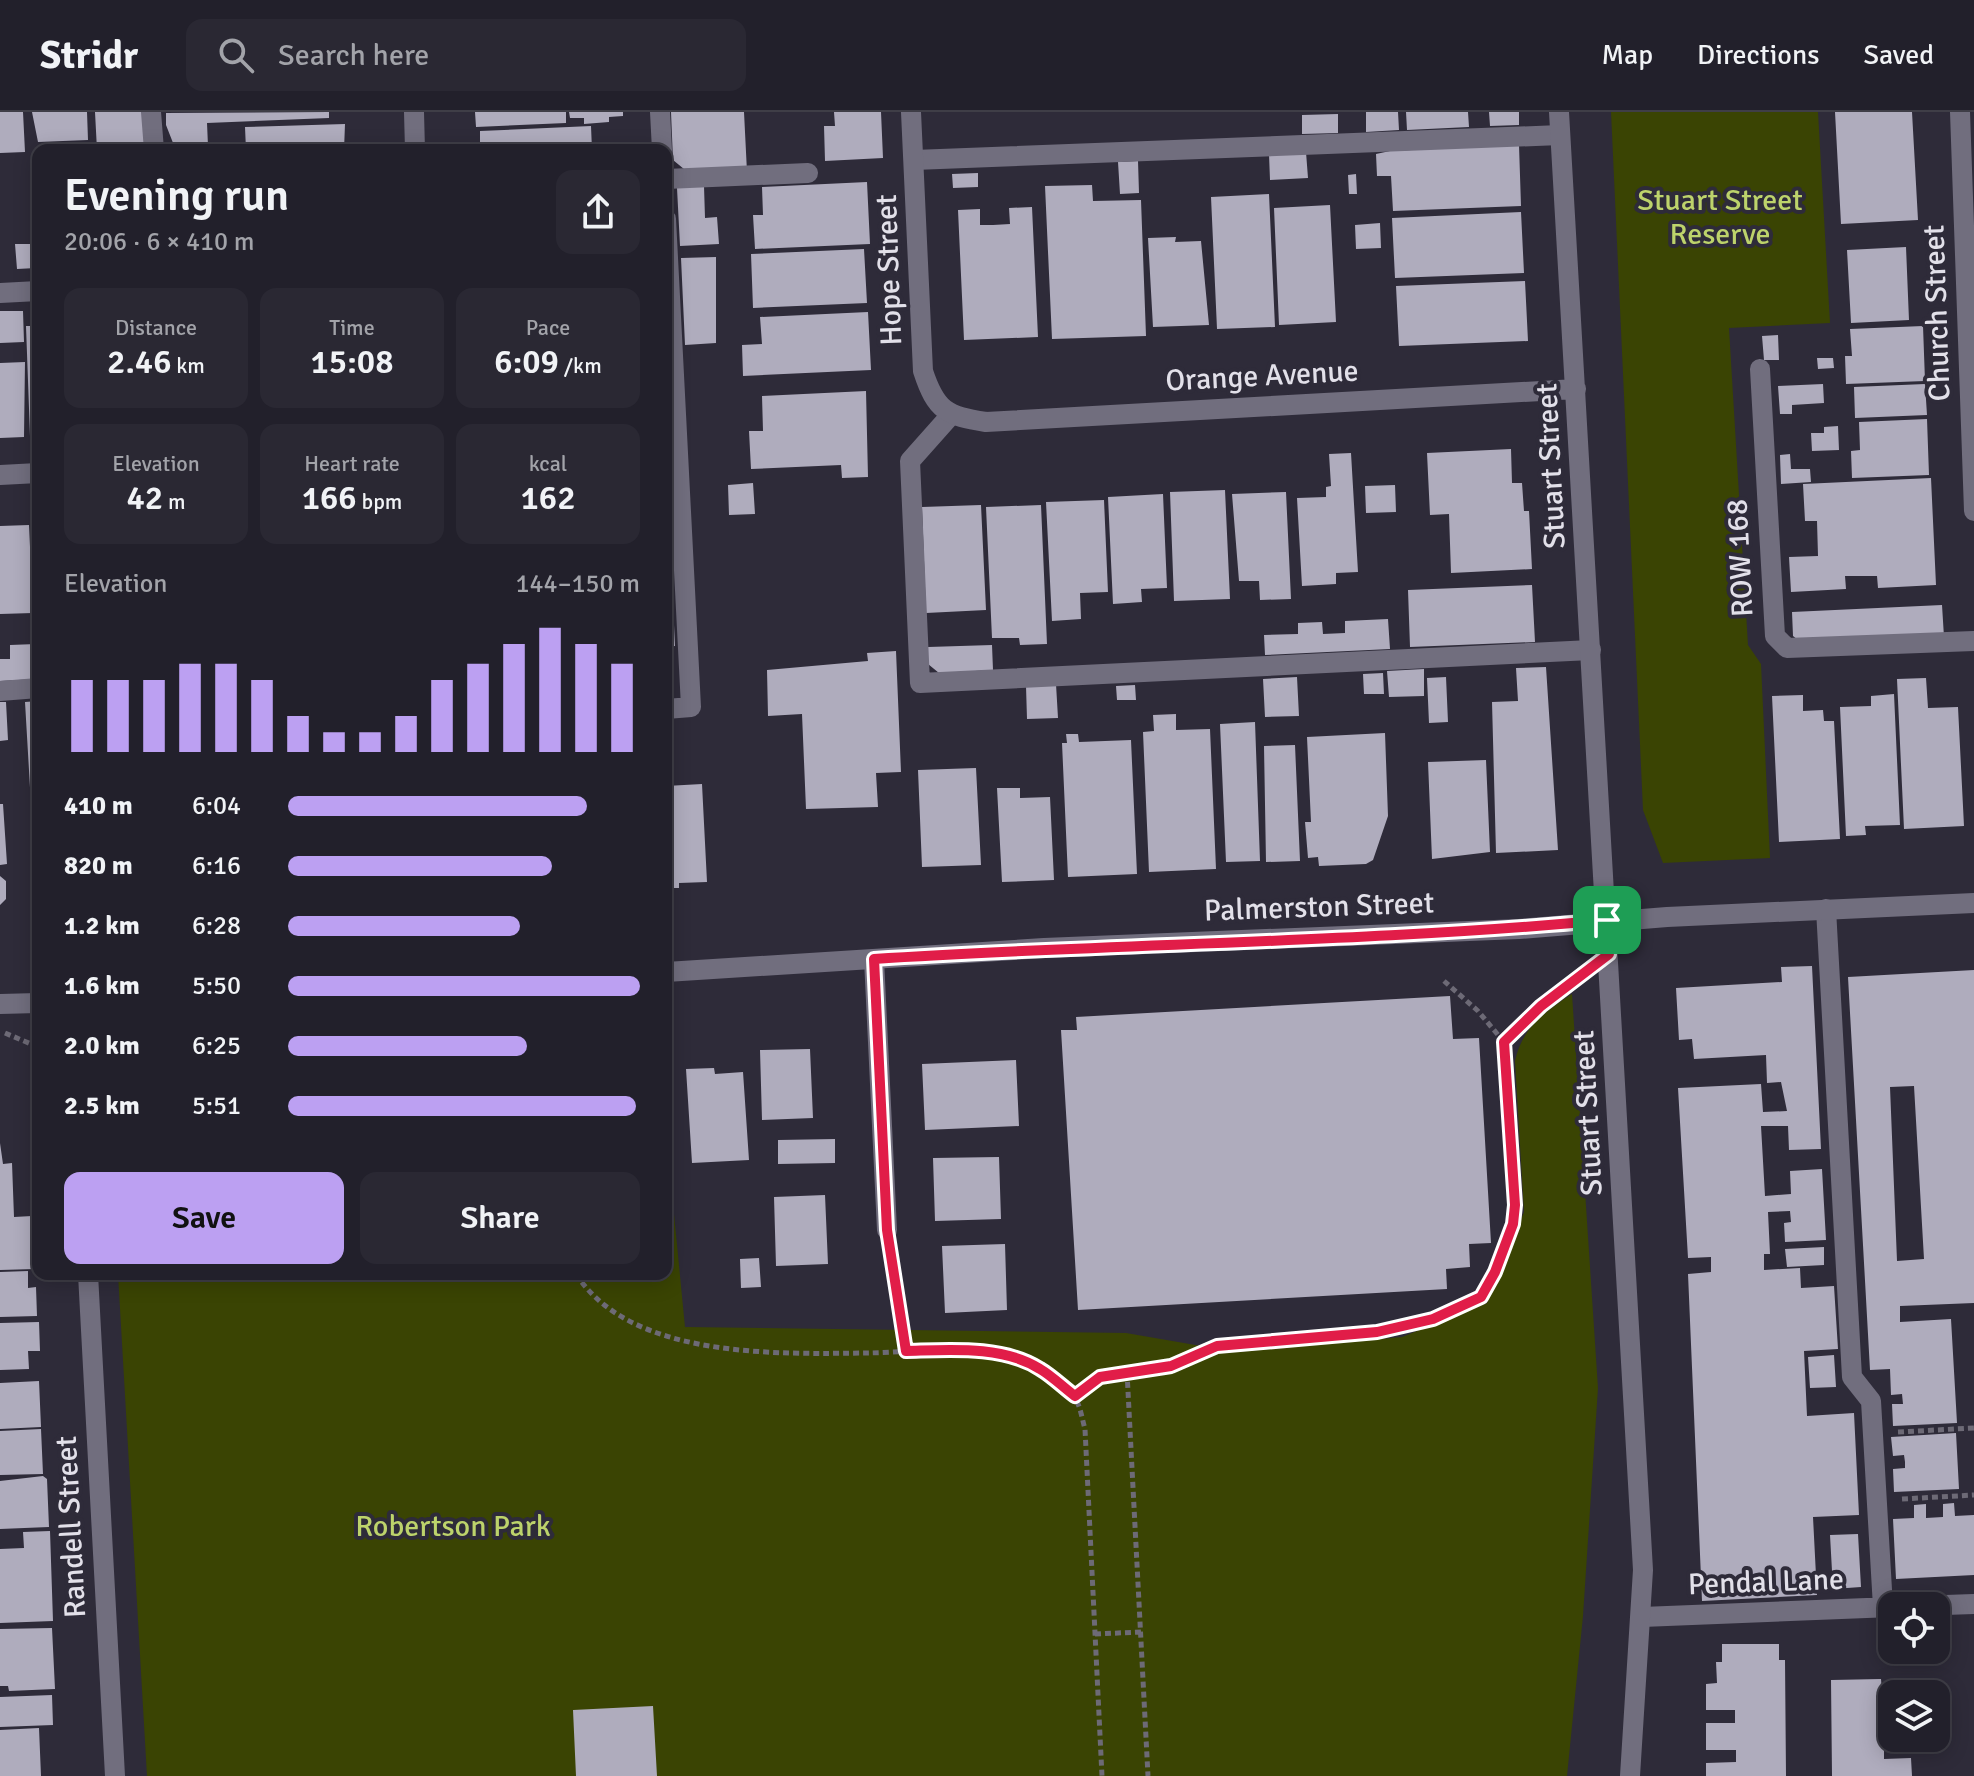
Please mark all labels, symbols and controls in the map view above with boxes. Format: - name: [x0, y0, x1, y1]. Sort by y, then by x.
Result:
- search box: [186, 19, 746, 91]
- text: Stridr: [40, 32, 138, 79]
- icon: search: [214, 33, 258, 77]
- text: Search here: [278, 37, 429, 74]
- text: Map: [1601, 38, 1653, 72]
- text: Directions: [1697, 38, 1819, 72]
- text: Saved: [1863, 38, 1934, 72]
- text: Evening run: [64, 169, 289, 223]
- button: share: [556, 170, 640, 254]
- park label: Stuart Street Reserve: [1637, 182, 1803, 253]
- street label: Hope Street: [868, 194, 910, 346]
- street label: Church Street: [1915, 224, 1959, 402]
- text: 20:06 · 6 × 410 m: [64, 226, 255, 258]
- text: Distance: [115, 314, 197, 341]
- text: Time: [329, 314, 375, 341]
- text: Pace: [526, 314, 570, 341]
- text: 2.46: [107, 341, 172, 383]
- text: 15:08: [310, 341, 394, 383]
- text: 6:09: [494, 341, 559, 383]
- text: km: [172, 352, 205, 379]
- text: /km: [559, 352, 602, 379]
- street label: Orange Avenue: [1164, 352, 1360, 400]
- street label: Stuart Street: [1528, 382, 1574, 550]
- text: Elevation: [112, 450, 200, 477]
- text: Heart rate: [304, 450, 400, 477]
- text: kcal: [529, 450, 567, 477]
- text: 42: [126, 477, 163, 519]
- text: 166: [302, 477, 357, 519]
- text: 162: [520, 477, 576, 519]
- text: m: [163, 488, 186, 515]
- text: bpm: [357, 488, 402, 515]
- street label: ROW 168: [1718, 498, 1762, 618]
- text: Elevation: [64, 568, 168, 600]
- text: 144–150 m: [516, 568, 640, 600]
- text: 410 m: [64, 790, 133, 822]
- text: 6:04: [192, 790, 241, 822]
- text: 820 m: [64, 850, 133, 882]
- text: 6:16: [192, 850, 241, 882]
- street label: Palmerston Street: [1203, 884, 1435, 930]
- pin: [1573, 886, 1641, 954]
- icon: arrive: [1585, 898, 1629, 942]
- text: 1.2 km: [64, 910, 140, 942]
- text: 6:28: [192, 910, 241, 942]
- text: 1.6 km: [64, 970, 140, 1002]
- text: 5:50: [192, 970, 241, 1002]
- street label: Stuart Street: [1565, 1029, 1611, 1197]
- text: 2.0 km: [64, 1030, 140, 1062]
- text: 6:25: [192, 1030, 241, 1062]
- text: 2.5 km: [64, 1090, 140, 1122]
- text: 5:51: [192, 1090, 241, 1122]
- button: Save: [64, 1172, 344, 1264]
- button: Share: [360, 1172, 640, 1264]
- street label: Randell Street: [48, 1435, 94, 1619]
- park label: Robertson Park: [355, 1508, 551, 1545]
- street label: Pendal Lane: [1687, 1561, 1845, 1603]
- map controls: [1878, 1592, 1950, 1752]
- button: locate: [1878, 1592, 1950, 1664]
- button: layers: [1878, 1680, 1950, 1752]

